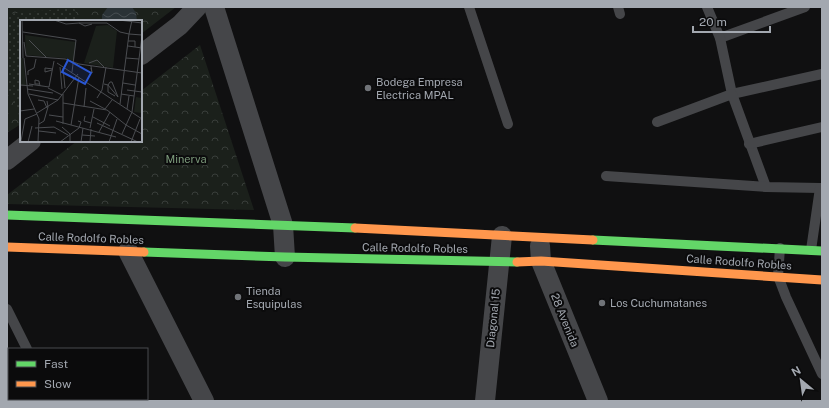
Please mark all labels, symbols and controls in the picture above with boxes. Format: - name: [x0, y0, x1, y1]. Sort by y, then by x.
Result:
- scale bar: [693, 8, 770, 34]
- text: 20 m: [699, 15, 727, 29]
- inset map: [20, 20, 142, 142]
- place label: Bodega Empresa Electrica MPAL: [376, 76, 463, 101]
- marker: Bodega Empresa Electrica MPAL: [363, 83, 373, 93]
- park label: Minerva: [165, 153, 207, 165]
- street label: Calle Rodolfo Robles: [38, 230, 145, 246]
- street label: Calle Rodolfo Robles: [362, 241, 468, 255]
- street label: Calle Rodolfo Robles: [686, 252, 793, 272]
- place label: Tienda Esquipulas: [246, 285, 302, 310]
- street label: Diagonal 15: [484, 288, 502, 348]
- street label: 28 Avenida: [549, 291, 581, 349]
- marker: Tienda Esquipulas: [233, 292, 243, 302]
- place label: Los Cuchumatanes: [610, 297, 707, 309]
- marker: Los Cuchumatanes: [597, 298, 607, 308]
- legend: [8, 348, 148, 400]
- text: Fast: [44, 357, 69, 371]
- north arrow: [781, 360, 821, 400]
- text: N: [789, 364, 803, 379]
- text: Slow: [44, 377, 72, 391]

